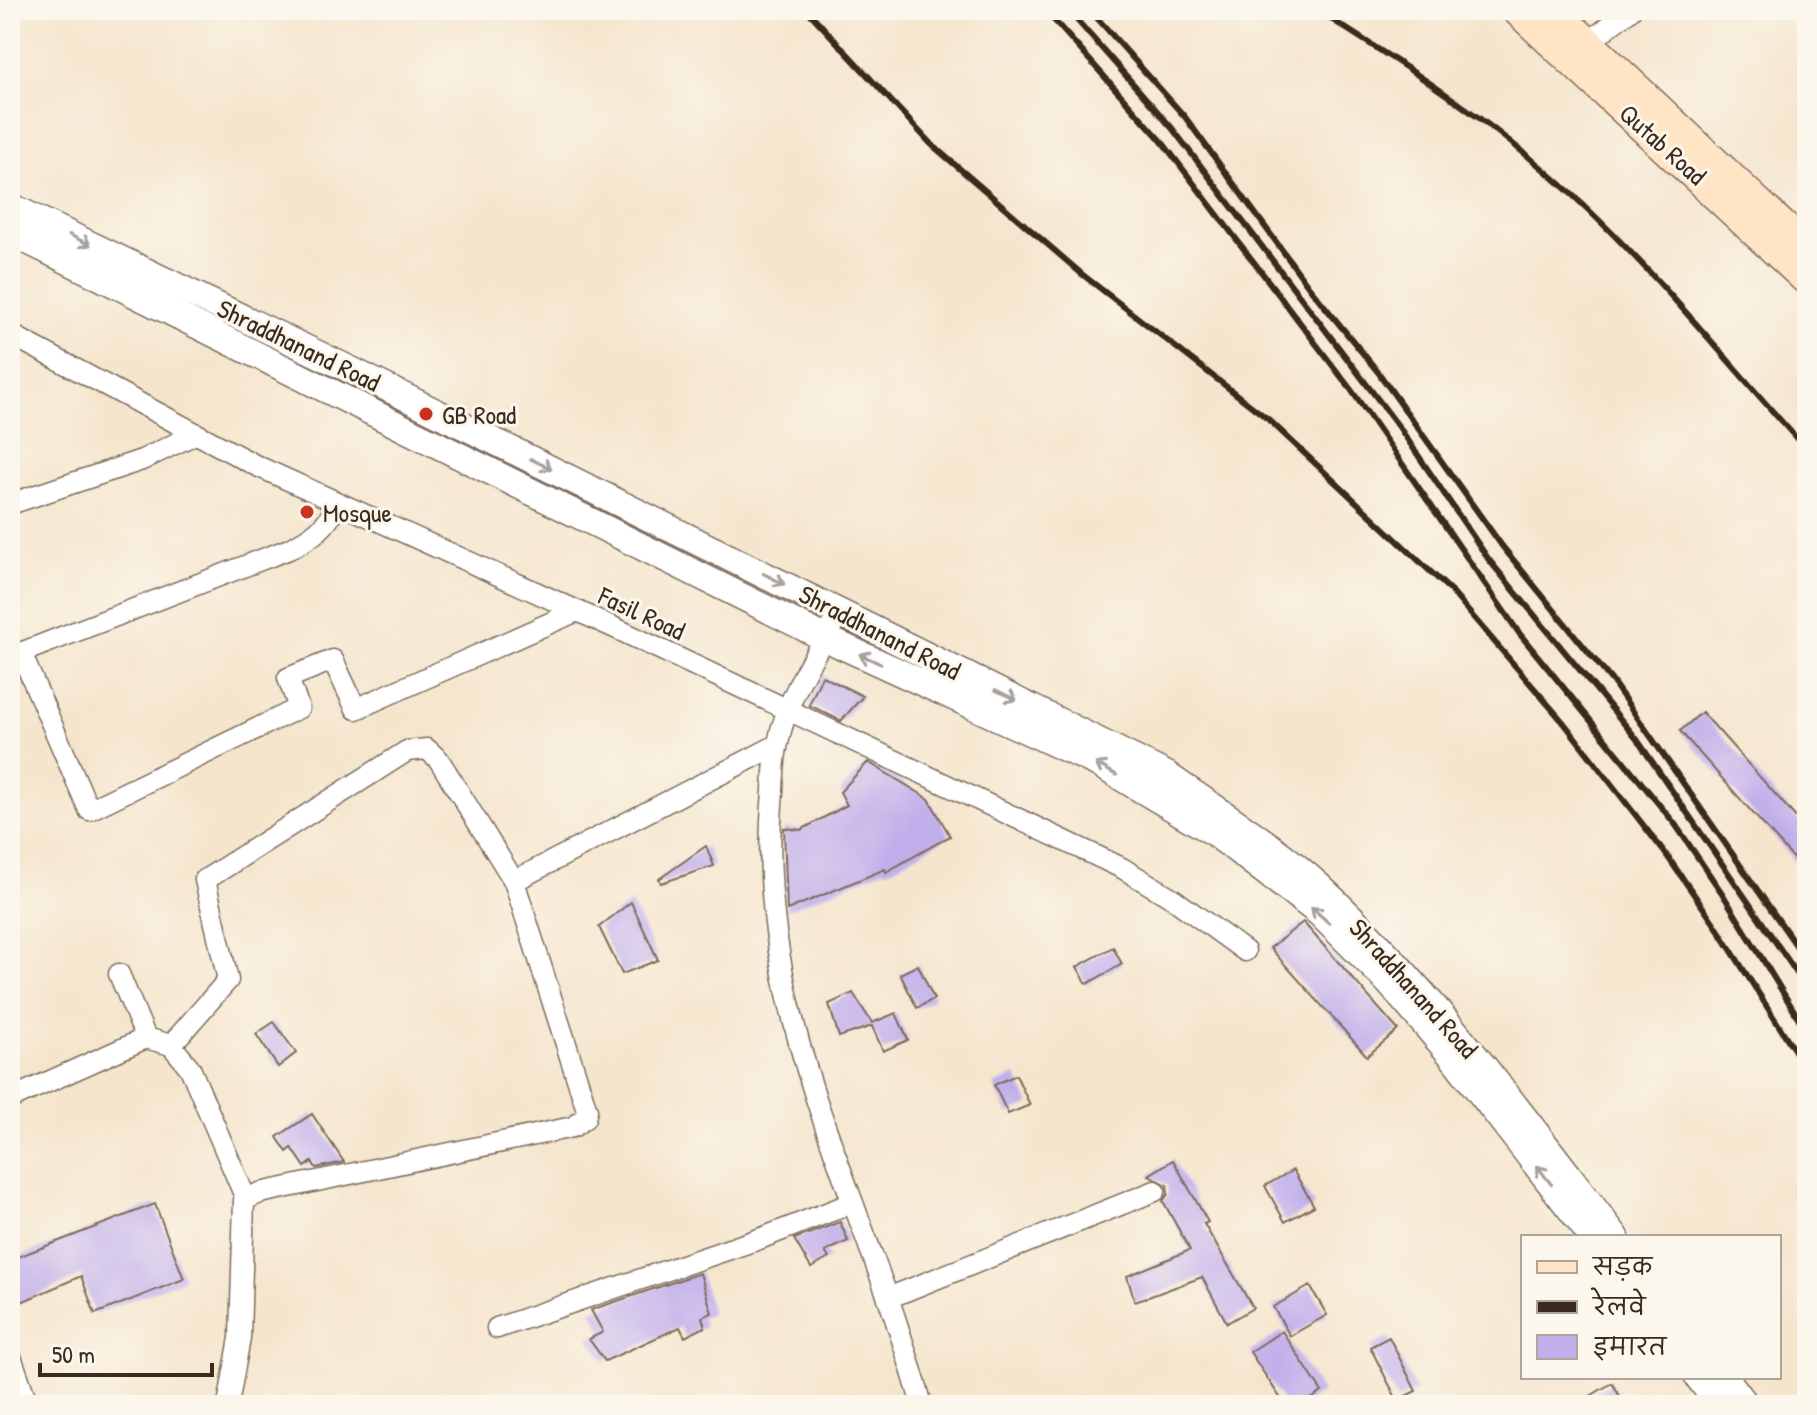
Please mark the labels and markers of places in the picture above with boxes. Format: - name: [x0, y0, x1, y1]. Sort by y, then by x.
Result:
- place label: GB Road: [442, 397, 516, 432]
- marker: GB Road: [417, 405, 435, 423]
- place label: Mosque: [323, 495, 392, 530]
- marker: Mosque: [298, 503, 316, 521]

